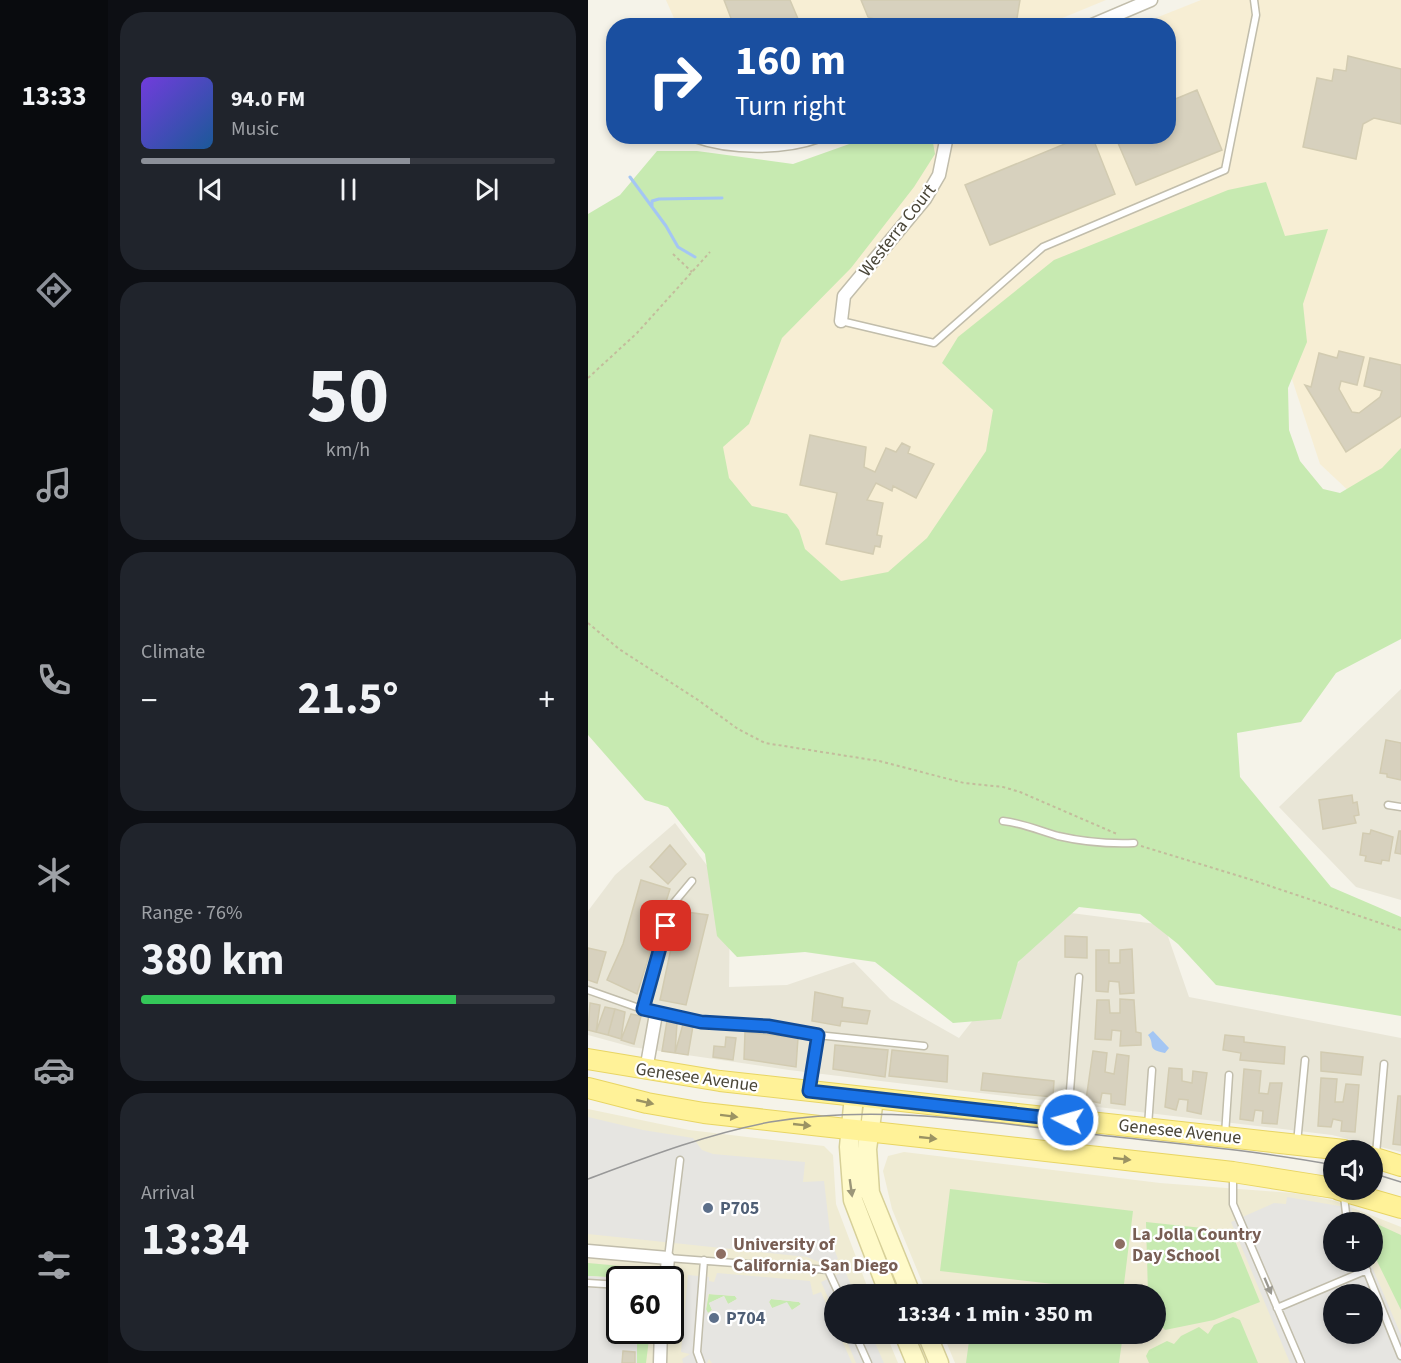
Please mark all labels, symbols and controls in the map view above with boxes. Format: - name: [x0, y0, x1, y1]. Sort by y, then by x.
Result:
- text: 160 m: [735, 31, 846, 91]
- icon: right: [636, 42, 714, 120]
- text: 13:33: [21, 77, 87, 116]
- text: 94.0 FM: [231, 83, 305, 115]
- text: Turn right: [735, 87, 846, 126]
- text: Music: [231, 115, 279, 143]
- icon: previous: [194, 173, 227, 206]
- icon: pause: [332, 173, 365, 206]
- icon: next: [470, 173, 503, 206]
- street label: Westerra Court: [853, 179, 942, 282]
- icon: directions: [33, 269, 75, 311]
- text: 50: [307, 341, 389, 452]
- text: km/h: [326, 436, 370, 464]
- icon: music: [33, 464, 75, 506]
- text: Climate: [141, 638, 205, 666]
- icon: phone: [33, 659, 75, 701]
- text: 21.5°: [297, 667, 399, 731]
- text: −: [141, 677, 157, 724]
- text: +: [539, 677, 555, 724]
- icon: climate: [33, 854, 75, 896]
- text: Range · 76%: [141, 899, 242, 927]
- pin: [640, 900, 691, 951]
- icon: arrive: [649, 909, 682, 942]
- text: 380 km: [141, 928, 285, 992]
- icon: car: [33, 1049, 75, 1091]
- street label: Genesee Avenue: [634, 1057, 760, 1098]
- position arrow: [1036, 1088, 1100, 1152]
- one-way arrow: [635, 1098, 654, 1107]
- one-way arrow: [720, 1112, 739, 1121]
- street label: Genesee Avenue: [1117, 1113, 1243, 1150]
- one-way arrow: [793, 1120, 812, 1130]
- one-way arrow: [919, 1133, 938, 1143]
- map controls: [1323, 1140, 1383, 1344]
- button: sound: [1323, 1140, 1383, 1200]
- one-way arrow: [1112, 1155, 1131, 1164]
- text: Arrival: [141, 1179, 195, 1207]
- one-way arrow: [847, 1179, 856, 1198]
- place label: P705: [720, 1196, 759, 1221]
- marker: P705: [701, 1201, 715, 1215]
- text: 13:34: [141, 1208, 250, 1272]
- button: +: [1323, 1212, 1383, 1272]
- place label: La Jolla Country Day School: [1132, 1222, 1262, 1268]
- place label: University of California, San Diego: [733, 1232, 898, 1278]
- marker: La Jolla Country Day School: [1113, 1237, 1127, 1251]
- icon: filters: [33, 1244, 75, 1286]
- marker: University of California, San Diego: [714, 1247, 728, 1261]
- speed limit sign: 60: [606, 1266, 684, 1344]
- one-way arrow: [1263, 1278, 1273, 1296]
- button: −: [1323, 1284, 1383, 1344]
- text: 13:34 · 1 min · 350 m: [897, 1298, 1093, 1330]
- place label: P704: [726, 1306, 766, 1331]
- marker: P704: [707, 1311, 721, 1325]

